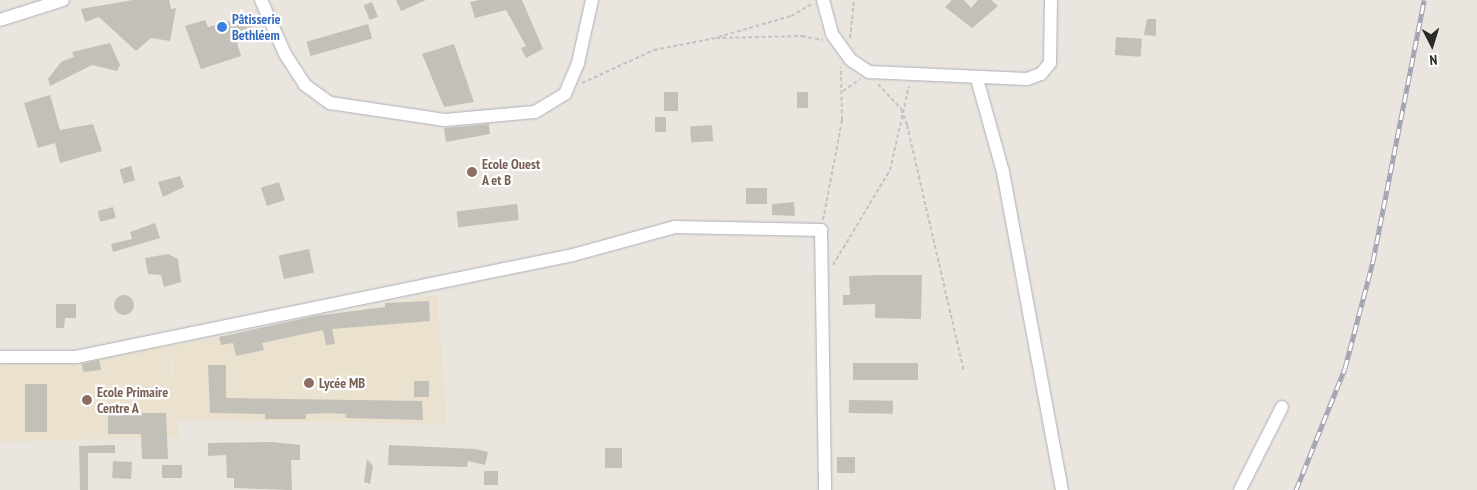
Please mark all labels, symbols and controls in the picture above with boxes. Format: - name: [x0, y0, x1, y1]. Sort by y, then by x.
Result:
- place label: Pâtisserie Bethléem: [232, 11, 281, 44]
- north arrow: [1407, 20, 1457, 70]
- marker: Pâtisserie Bethléem: [216, 21, 228, 33]
- text: N: [1429, 51, 1438, 69]
- place label: Ecole Ouest A et B: [482, 156, 540, 188]
- marker: Ecole Ouest A et B: [466, 166, 478, 178]
- place label: Lycée MB: [319, 375, 365, 391]
- marker: Lycée MB: [303, 377, 315, 389]
- place label: Ecole Primaire Centre A: [97, 384, 168, 417]
- marker: Ecole Primaire Centre A: [81, 394, 93, 406]

